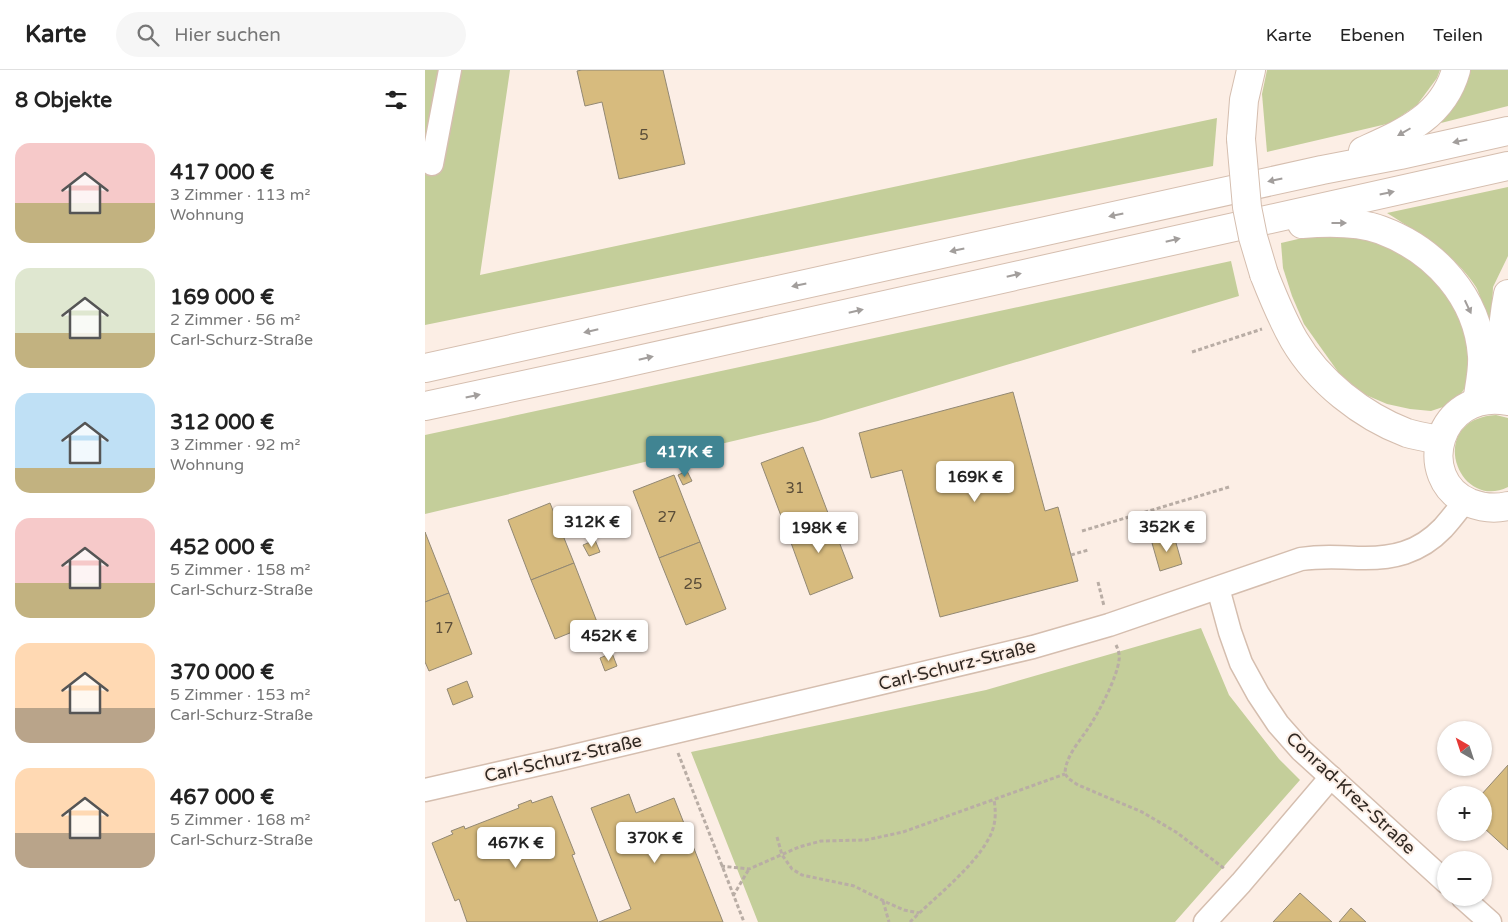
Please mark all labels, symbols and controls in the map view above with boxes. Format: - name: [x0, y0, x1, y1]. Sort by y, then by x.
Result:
- search box: [116, 12, 466, 57]
- text: Karte: [25, 20, 86, 49]
- icon: search: [134, 21, 162, 49]
- text: Hier suchen: [174, 24, 281, 46]
- text: Karte: [1266, 24, 1312, 46]
- text: Ebenen: [1340, 24, 1405, 46]
- text: Teilen: [1433, 24, 1483, 46]
- icon: filters: [382, 86, 410, 114]
- text: 8 Objekte: [15, 88, 112, 113]
- house number: 5: [639, 126, 649, 144]
- one-way arrow: [1396, 128, 1411, 136]
- one-way arrow: [1452, 138, 1468, 146]
- text: 417 000 €: [170, 160, 274, 185]
- icon: home: [55, 163, 115, 223]
- one-way arrow: [1267, 176, 1282, 184]
- text: 3 Zimmer · 113 m²: [170, 185, 310, 205]
- one-way arrow: [1380, 188, 1396, 196]
- text: Wohnung: [170, 205, 244, 225]
- one-way arrow: [1109, 211, 1124, 219]
- one-way arrow: [1331, 219, 1347, 227]
- one-way arrow: [1165, 236, 1180, 244]
- one-way arrow: [950, 246, 965, 254]
- one-way arrow: [1007, 271, 1022, 279]
- one-way arrow: [791, 281, 806, 289]
- text: 169 000 €: [170, 285, 274, 310]
- icon: home: [55, 288, 115, 348]
- one-way arrow: [1464, 300, 1472, 314]
- one-way arrow: [848, 307, 863, 315]
- text: 2 Zimmer · 56 m²: [170, 310, 300, 330]
- one-way arrow: [583, 327, 598, 335]
- text: Carl-Schurz-Straße: [170, 330, 313, 350]
- one-way arrow: [638, 354, 653, 362]
- one-way arrow: [465, 392, 480, 400]
- text: 312 000 €: [170, 410, 274, 435]
- icon: home: [55, 413, 115, 473]
- text: 3 Zimmer · 92 m²: [170, 435, 300, 455]
- pin: 417K €: [644, 436, 726, 478]
- text: 417K €: [657, 442, 713, 462]
- text: Wohnung: [170, 455, 244, 475]
- pin: 169K €: [934, 460, 1016, 503]
- text: 169K €: [947, 467, 1003, 487]
- house number: 31: [786, 479, 804, 497]
- pin: 312K €: [551, 506, 633, 548]
- house number: 27: [658, 508, 676, 526]
- pin: 352K €: [1126, 510, 1208, 553]
- text: 312K €: [564, 512, 620, 532]
- pin: 198K €: [778, 512, 860, 554]
- text: 352K €: [1139, 517, 1195, 537]
- text: 198K €: [791, 518, 847, 538]
- text: 452 000 €: [170, 535, 274, 560]
- icon: home: [55, 538, 115, 598]
- text: 5 Zimmer · 158 m²: [170, 560, 310, 580]
- house number: 25: [684, 575, 702, 593]
- text: Carl-Schurz-Straße: [170, 580, 313, 600]
- house number: 17: [435, 619, 453, 637]
- pin: 452K €: [568, 620, 650, 662]
- text: 452K €: [581, 626, 637, 646]
- street label: Carl-Schurz-Straße: [876, 635, 1038, 695]
- text: 370 000 €: [170, 660, 274, 685]
- icon: home: [55, 663, 115, 723]
- text: 5 Zimmer · 153 m²: [170, 685, 310, 705]
- text: Carl-Schurz-Straße: [170, 705, 313, 725]
- north arrow: [1437, 721, 1493, 776]
- map controls: [1437, 721, 1492, 906]
- street label: Conrad-Krez-Straße: [1282, 727, 1420, 859]
- street label: Carl-Schurz-Straße: [482, 729, 644, 787]
- text: 467 000 €: [170, 785, 274, 810]
- button: +: [1437, 786, 1492, 841]
- icon: home: [55, 788, 115, 848]
- text: 5 Zimmer · 168 m²: [170, 810, 310, 830]
- pin: 370K €: [614, 822, 696, 864]
- pin: 467K €: [475, 826, 557, 869]
- text: 370K €: [627, 828, 683, 848]
- text: Carl-Schurz-Straße: [170, 830, 313, 850]
- text: 467K €: [488, 833, 544, 853]
- button: −: [1437, 851, 1492, 906]

